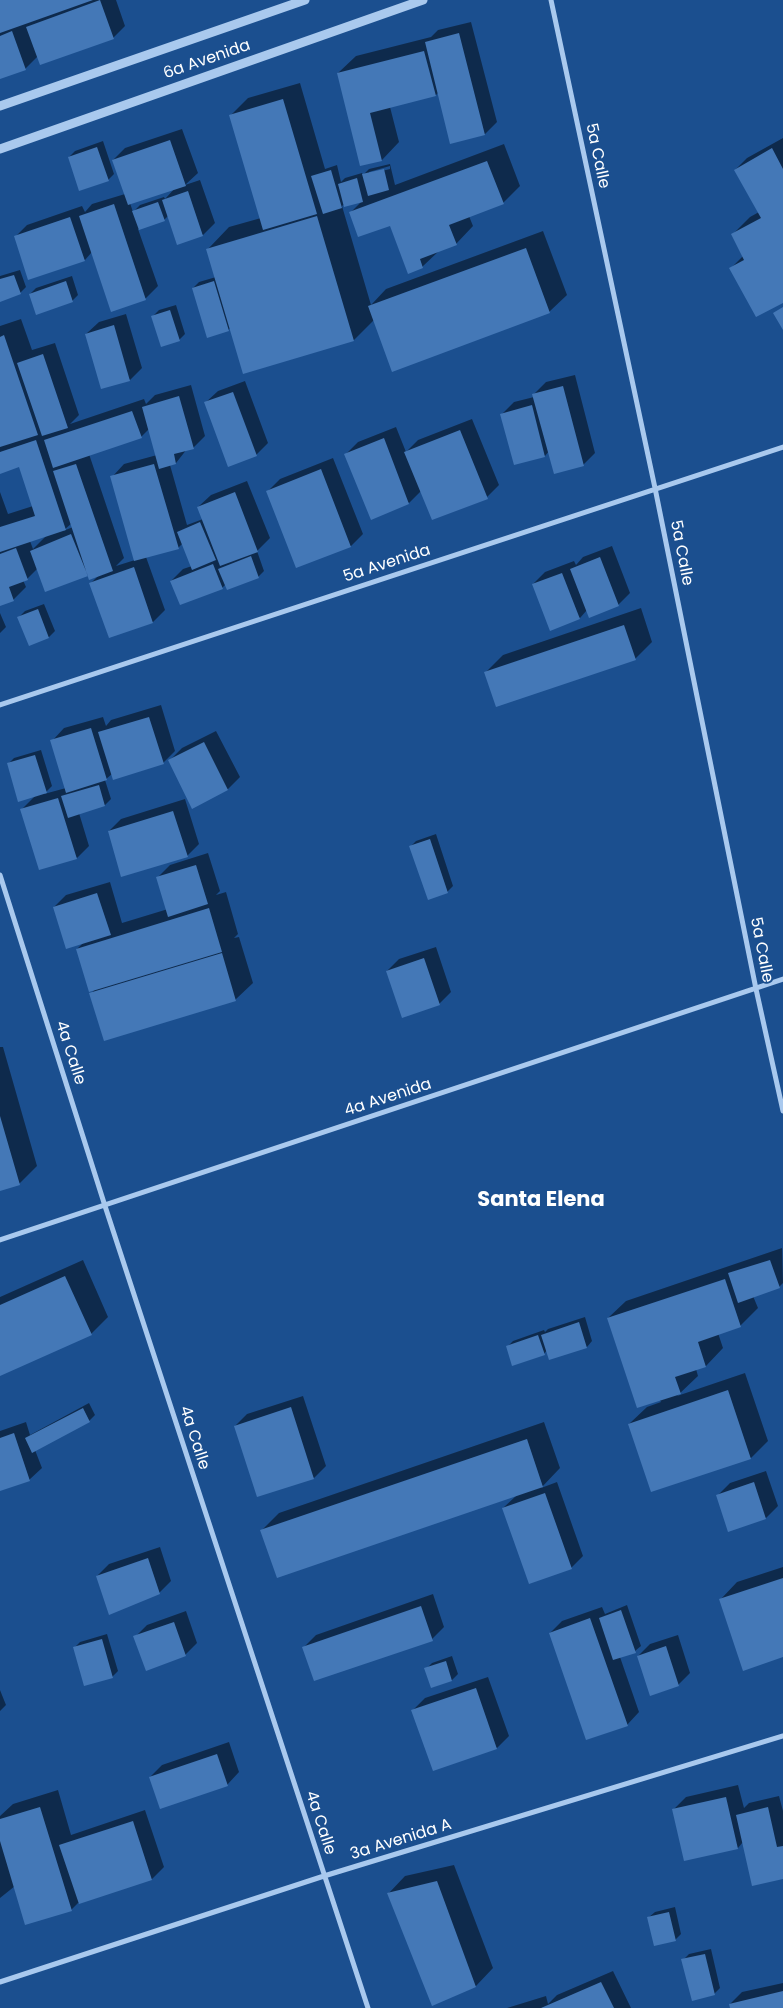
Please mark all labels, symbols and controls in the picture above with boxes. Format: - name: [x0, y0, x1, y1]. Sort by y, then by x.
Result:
- street label: 6a Avenida: [161, 36, 253, 84]
- street label: 5a Calle: [581, 122, 613, 190]
- street label: 5a Calle: [665, 519, 697, 587]
- street label: 5a Avenida: [341, 541, 433, 587]
- street label: 5a Calle: [745, 916, 777, 984]
- street label: 4a Calle: [51, 1019, 89, 1087]
- street label: 4a Avenida: [342, 1075, 434, 1121]
- district label: Santa Elena: [477, 1188, 605, 1214]
- street label: 4a Calle: [175, 1404, 213, 1472]
- street label: 4a Calle: [301, 1789, 339, 1857]
- street label: 3a Avenida A: [348, 1815, 454, 1865]

